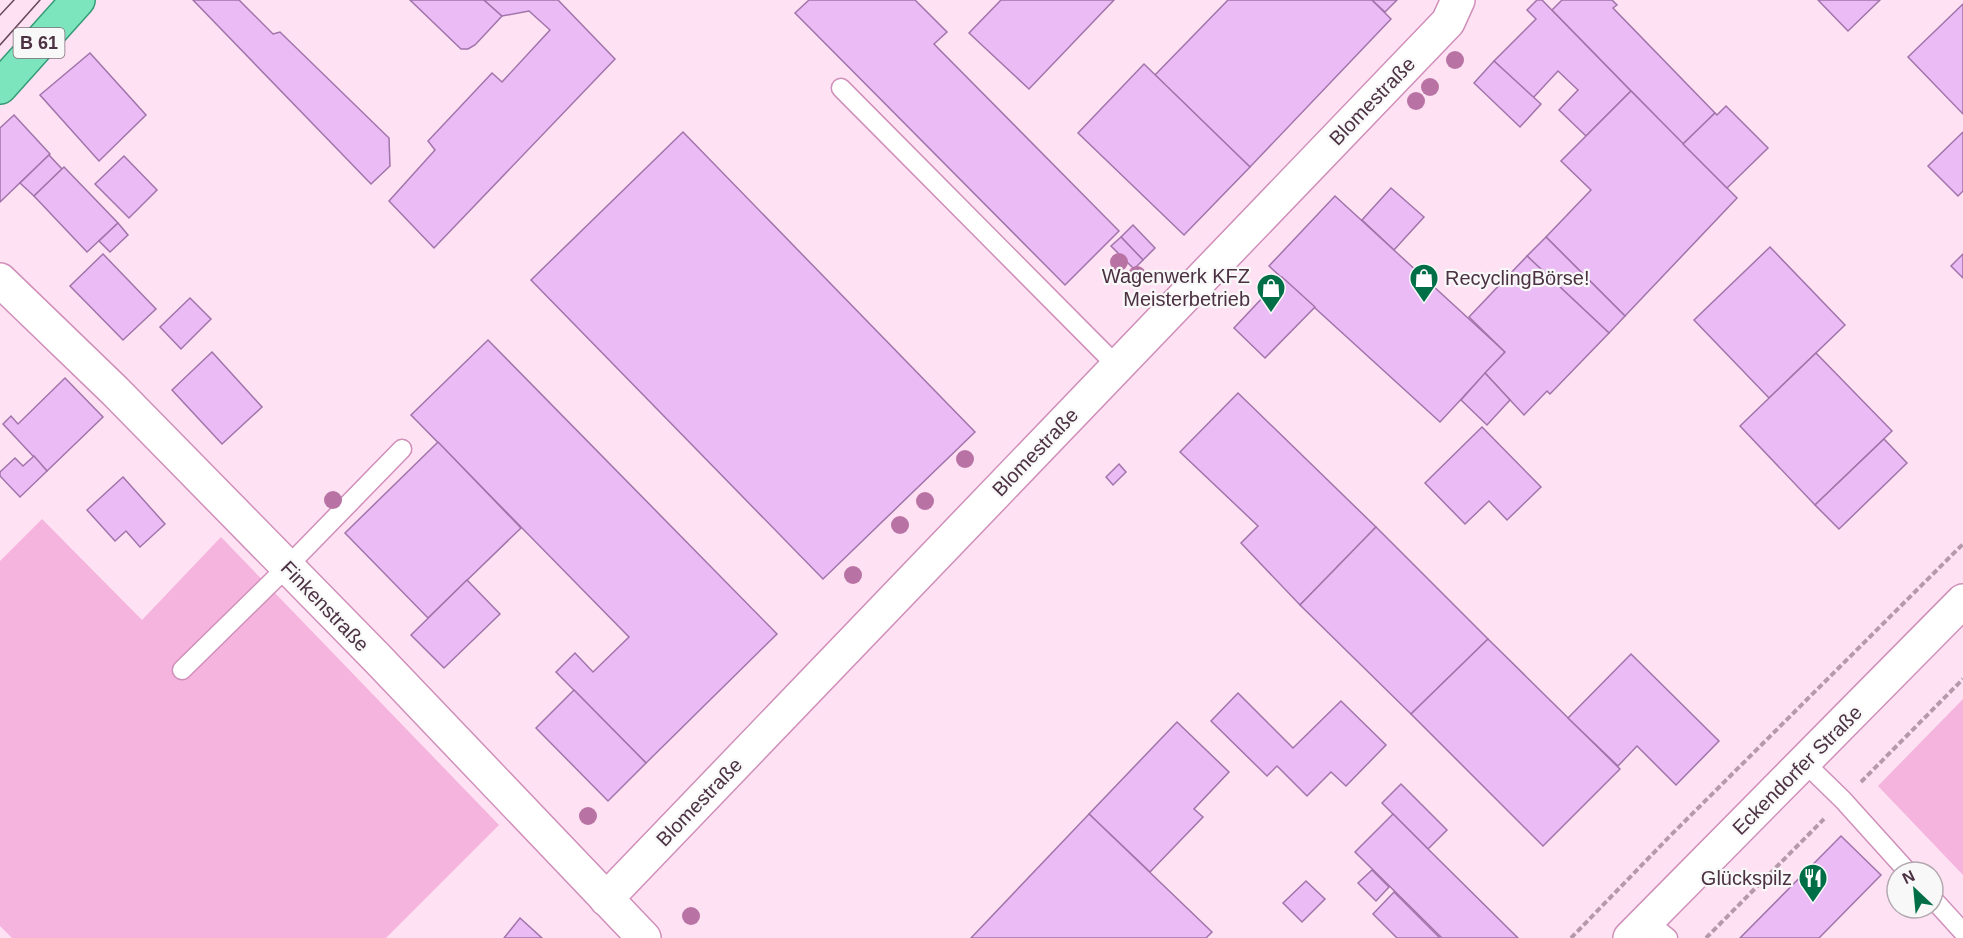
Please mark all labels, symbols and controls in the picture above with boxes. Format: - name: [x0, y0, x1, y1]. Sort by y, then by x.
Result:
- road number: B 61: [14, 28, 64, 58]
- street label: Blomestraße: [1325, 53, 1419, 149]
- shop icon: RecyclingBörse!: [1408, 262, 1440, 304]
- place label: Wagenwerk KFZ Meisterbetrieb: [1102, 265, 1250, 310]
- place label: RecyclingBörse!: [1445, 267, 1590, 289]
- shop icon: Wagenwerk KFZ Meisterbetrieb: [1255, 272, 1287, 314]
- street label: Blomestraße: [988, 404, 1082, 500]
- street label: Finkenstraße: [277, 556, 373, 656]
- street label: Eckendorfer Straße: [1728, 701, 1866, 839]
- street label: Blomestraße: [652, 754, 746, 850]
- north arrow: [1885, 860, 1945, 920]
- restaurant icon: Glückspilz: [1797, 862, 1829, 904]
- place label: Glückspilz: [1701, 867, 1792, 889]
- text: N: [1900, 867, 1918, 887]

